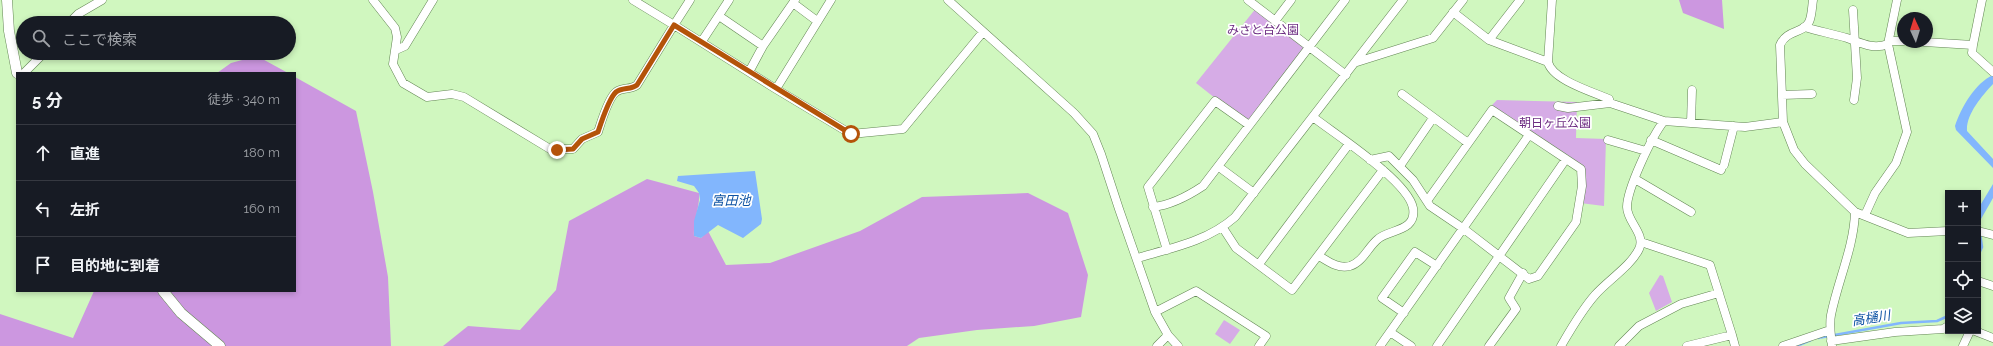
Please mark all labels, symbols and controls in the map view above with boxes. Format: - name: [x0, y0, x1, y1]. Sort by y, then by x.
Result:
- north arrow: [1897, 12, 1933, 48]
- search box: [16, 16, 296, 60]
- park label: みさと台公園: [1227, 23, 1299, 37]
- icon: search: [30, 27, 52, 49]
- text: ここで検索: [62, 31, 137, 49]
- text: 5 分: [32, 90, 63, 110]
- text: 徒歩 · 340 m: [208, 92, 280, 107]
- park label: 朝日ヶ丘公園: [1519, 116, 1591, 130]
- route start: [842, 125, 860, 143]
- route end: [548, 141, 566, 159]
- icon: ahead: [32, 142, 54, 164]
- text: 直進: [70, 145, 100, 163]
- text: 180 m: [244, 145, 280, 160]
- map controls: [1945, 190, 1981, 334]
- button: +: [1945, 190, 1981, 226]
- water label: 宮田池: [711, 193, 752, 208]
- icon: left: [32, 198, 54, 220]
- text: 左折: [70, 201, 100, 219]
- text: 160 m: [243, 201, 280, 216]
- button: −: [1945, 226, 1981, 262]
- icon: arrive: [32, 254, 54, 276]
- text: 目的地に到着: [70, 257, 160, 275]
- button: locate: [1945, 262, 1981, 298]
- button: layers: [1945, 298, 1981, 334]
- water label: 高樋川: [1851, 307, 1893, 328]

